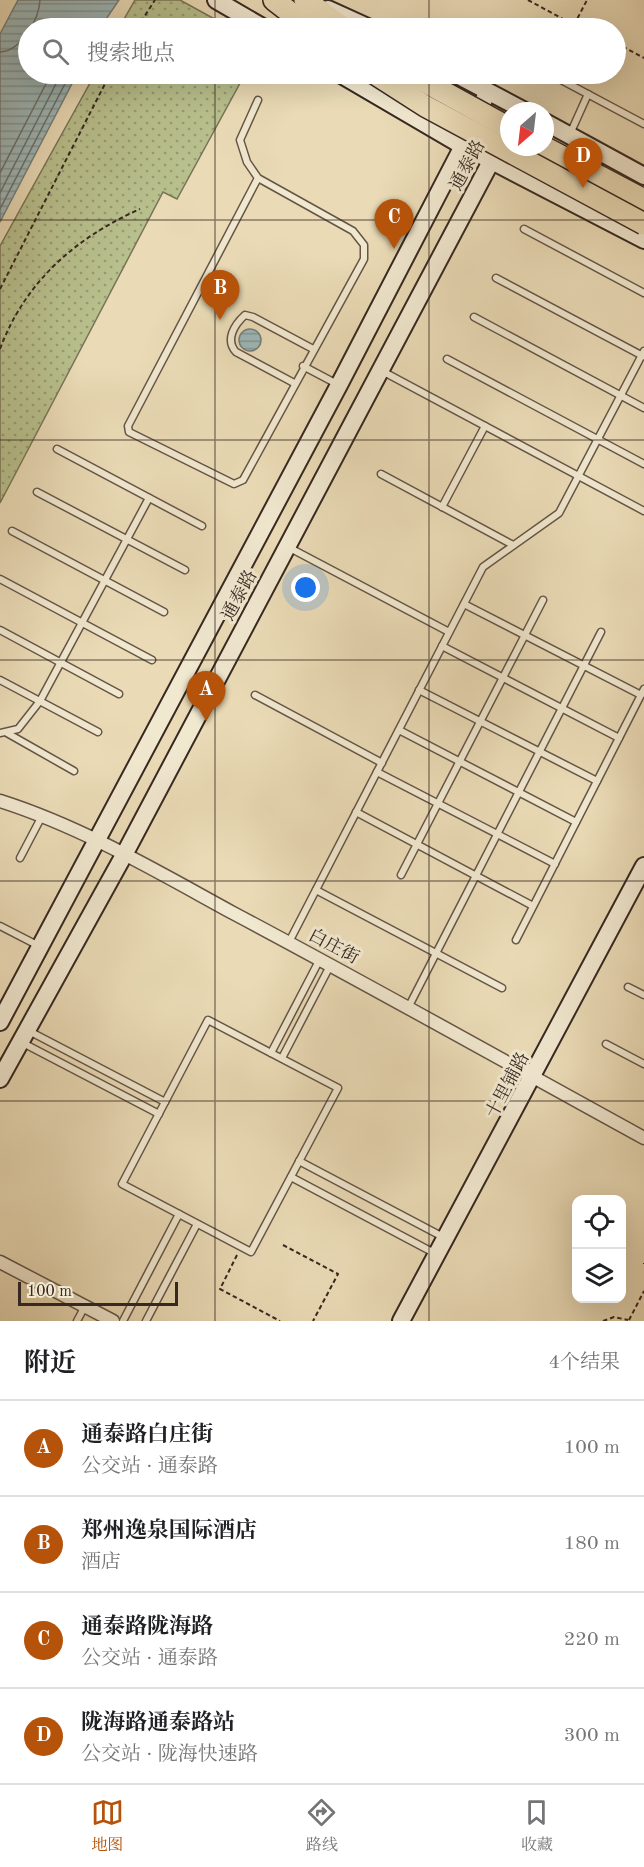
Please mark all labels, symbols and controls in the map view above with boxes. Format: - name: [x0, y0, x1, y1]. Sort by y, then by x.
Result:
- search box: [18, 18, 626, 84]
- icon: search: [39, 35, 72, 68]
- text: 搜索地点: [87, 43, 175, 65]
- north arrow: [500, 102, 554, 156]
- street label: 通泰路: [445, 136, 489, 194]
- pin: D: [564, 138, 602, 188]
- pin: C: [374, 200, 414, 249]
- pin: B: [200, 270, 240, 320]
- street label: 通泰路: [217, 566, 261, 624]
- your location: [291, 573, 320, 602]
- pin: A: [186, 672, 226, 721]
- street label: 白庄街: [305, 924, 363, 968]
- street label: 十里铺路: [481, 1049, 533, 1121]
- map controls: [572, 1195, 626, 1303]
- button: locate: [572, 1195, 626, 1249]
- button: layers: [572, 1249, 626, 1303]
- scale bar: [18, 1279, 178, 1306]
- text: 100 m: [27, 1284, 72, 1300]
- text: 附近: [24, 1351, 76, 1377]
- text: 4个结果: [548, 1353, 620, 1373]
- text: 通泰路白庄街: [81, 1424, 213, 1446]
- text: A: [36, 1438, 51, 1458]
- text: 100 m: [564, 1438, 620, 1458]
- text: 公交站 · 通泰路: [81, 1457, 218, 1477]
- text: 郑州逸泉国际酒店: [81, 1520, 257, 1542]
- text: B: [36, 1534, 51, 1554]
- text: 180 m: [564, 1534, 620, 1554]
- text: 酒店: [81, 1553, 121, 1573]
- text: 通泰路陇海路: [81, 1616, 213, 1638]
- text: C: [37, 1630, 50, 1650]
- text: 220 m: [564, 1630, 620, 1650]
- text: 公交站 · 通泰路: [81, 1649, 218, 1669]
- text: 陇海路通泰路站: [81, 1712, 235, 1734]
- text: D: [36, 1726, 51, 1746]
- text: 300 m: [564, 1726, 620, 1746]
- text: 公交站 · 陇海快速路: [81, 1745, 258, 1765]
- tab: 地图: [91, 1796, 124, 1856]
- tab: 路线: [305, 1796, 338, 1856]
- tab: 收藏: [520, 1796, 553, 1856]

